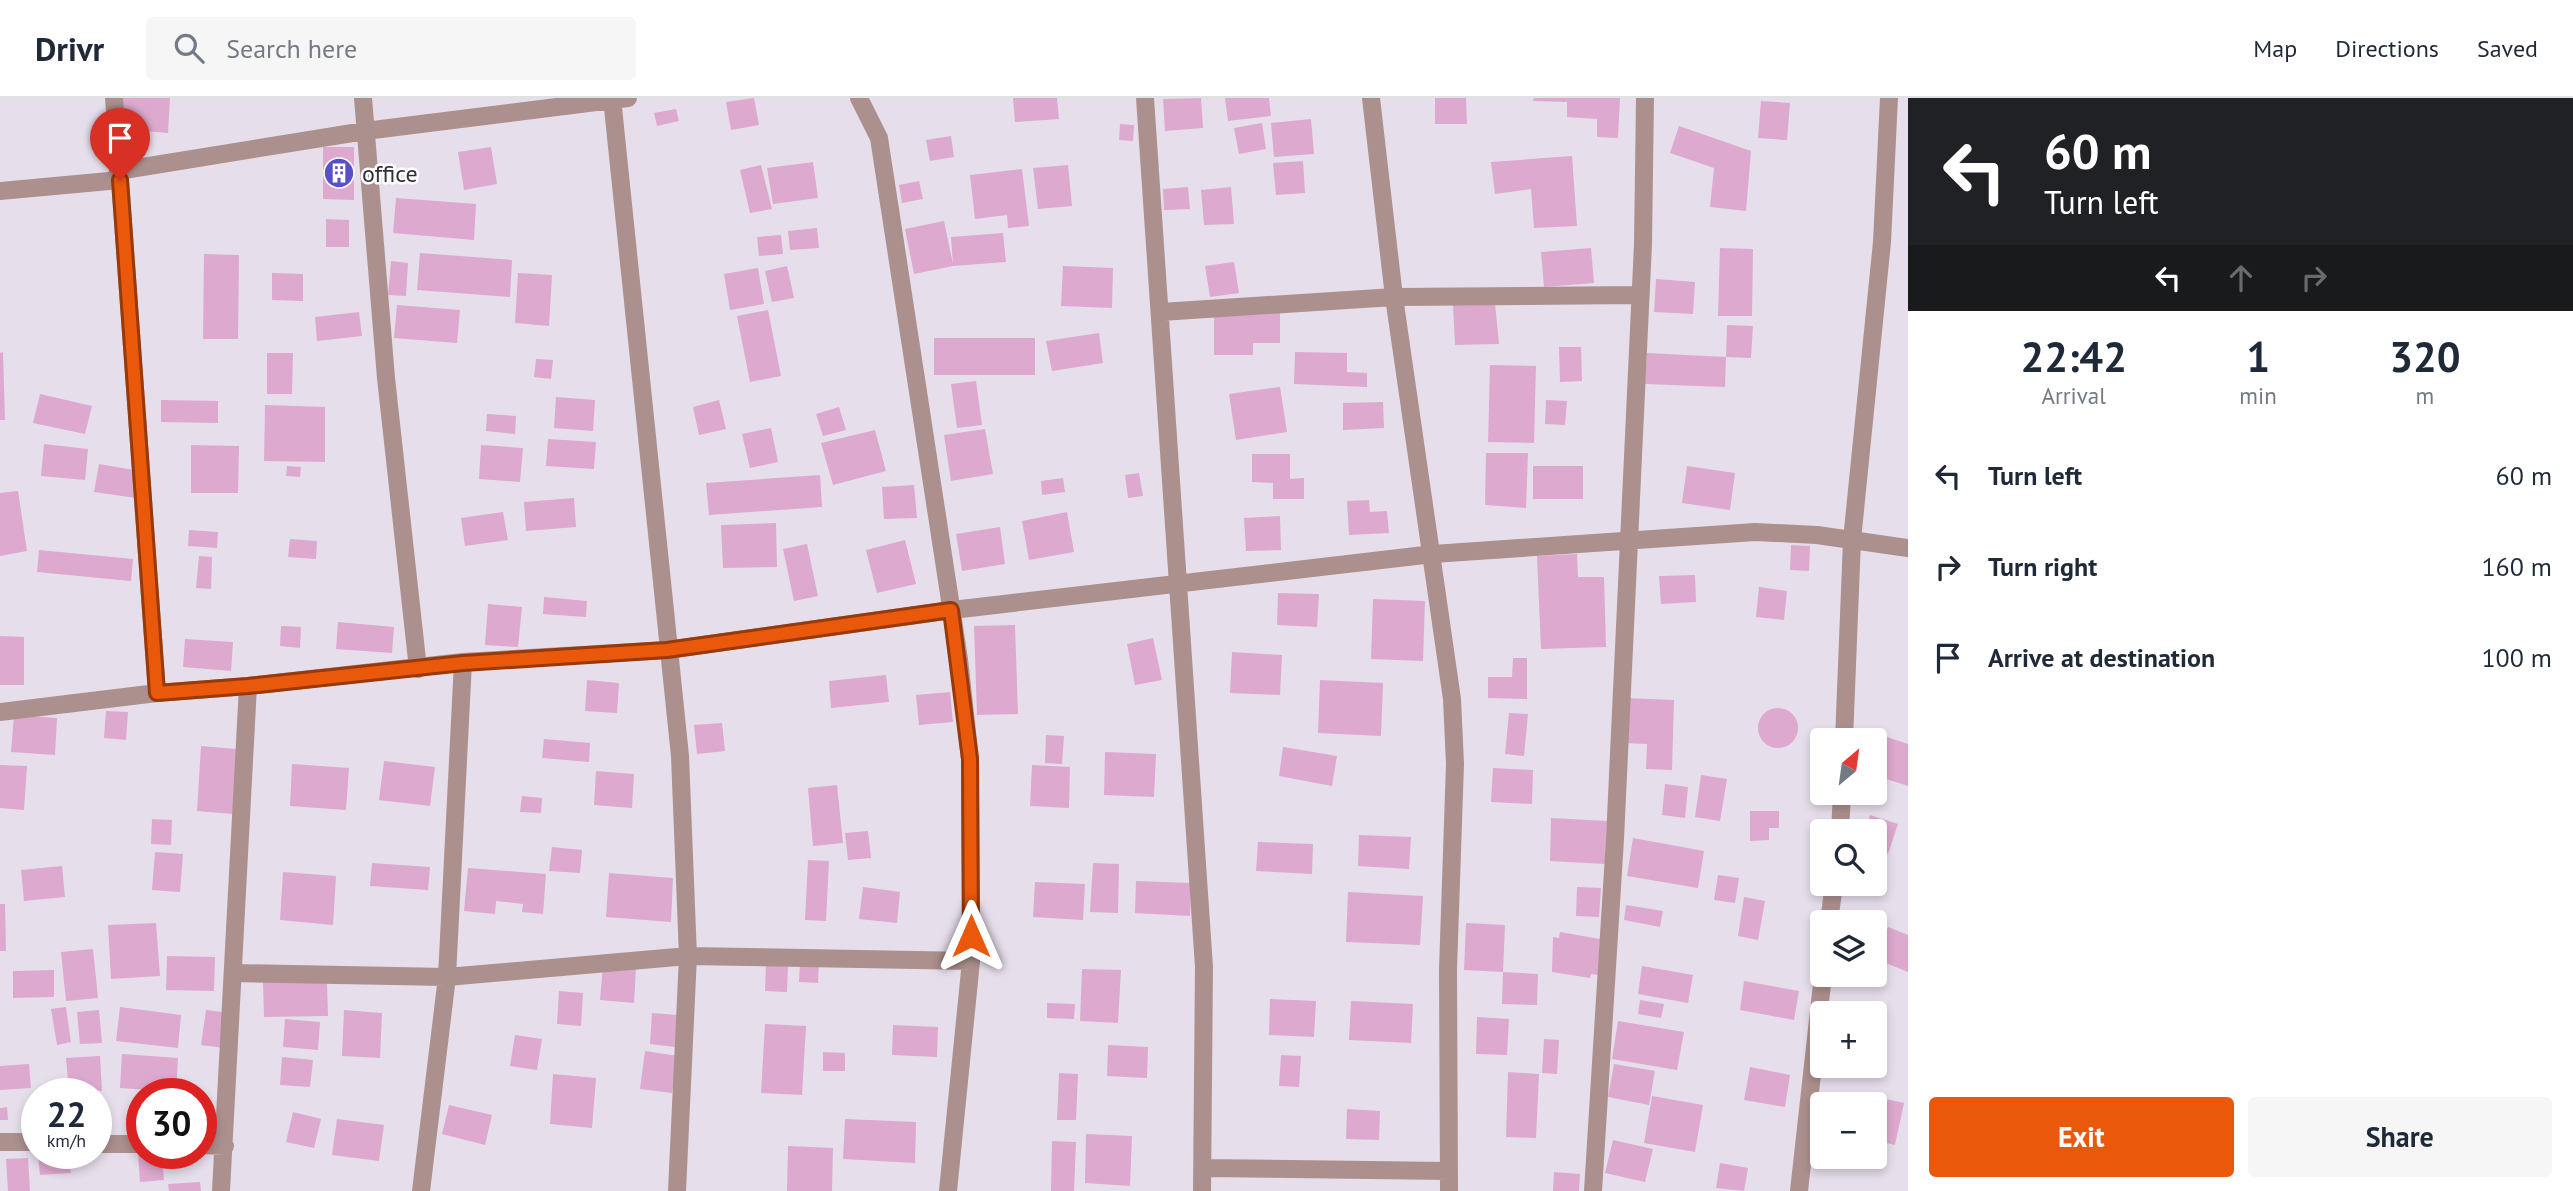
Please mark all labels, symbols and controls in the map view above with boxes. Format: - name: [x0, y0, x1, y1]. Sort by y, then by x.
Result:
- search box: [146, 17, 636, 80]
- text: Drivr: [35, 27, 104, 70]
- icon: search: [170, 29, 208, 67]
- text: Search here: [226, 32, 357, 65]
- text: Map: [2253, 33, 2297, 64]
- text: Directions: [2335, 33, 2439, 64]
- text: Saved: [2477, 33, 2538, 64]
- pin: [90, 108, 150, 180]
- icon: arrive: [101, 119, 139, 157]
- text: 60 m: [2044, 119, 2151, 183]
- icon: left: [1929, 126, 2020, 217]
- building icon: office: [322, 156, 356, 190]
- place label: office: [362, 158, 418, 189]
- text: Turn left: [2044, 181, 2159, 223]
- icon: left: [2149, 259, 2187, 297]
- icon: ahead: [2222, 259, 2260, 297]
- icon: right: [2295, 259, 2333, 297]
- text: 22:42: [2020, 329, 2127, 384]
- text: 1: [2246, 329, 2270, 384]
- text: 320: [2389, 329, 2461, 384]
- text: Arrival: [2041, 381, 2106, 410]
- text: min: [2239, 381, 2277, 410]
- text: m: [2416, 381, 2434, 410]
- icon: left: [1929, 457, 1967, 495]
- text: Turn left: [1988, 459, 2082, 492]
- text: 60 m: [2496, 459, 2552, 492]
- icon: right: [1929, 548, 1967, 586]
- text: Turn right: [1988, 550, 2097, 583]
- text: 160 m: [2481, 550, 2552, 583]
- icon: arrive: [1929, 639, 1967, 677]
- text: Arrive at destination: [1988, 641, 2215, 674]
- text: 100 m: [2481, 641, 2552, 674]
- north arrow: [1810, 728, 1886, 805]
- map controls: [1810, 728, 1887, 1169]
- button: search: [1810, 819, 1887, 896]
- position arrow: [934, 899, 1008, 973]
- button: layers: [1810, 910, 1887, 987]
- button: +: [1810, 1001, 1887, 1078]
- speed limit sign: 30: [126, 1078, 217, 1169]
- text: 22: [47, 1091, 86, 1137]
- button: −: [1810, 1092, 1887, 1169]
- button: Exit: [1929, 1097, 2234, 1177]
- button: Share: [2248, 1097, 2552, 1177]
- text: km/h: [47, 1129, 86, 1152]

